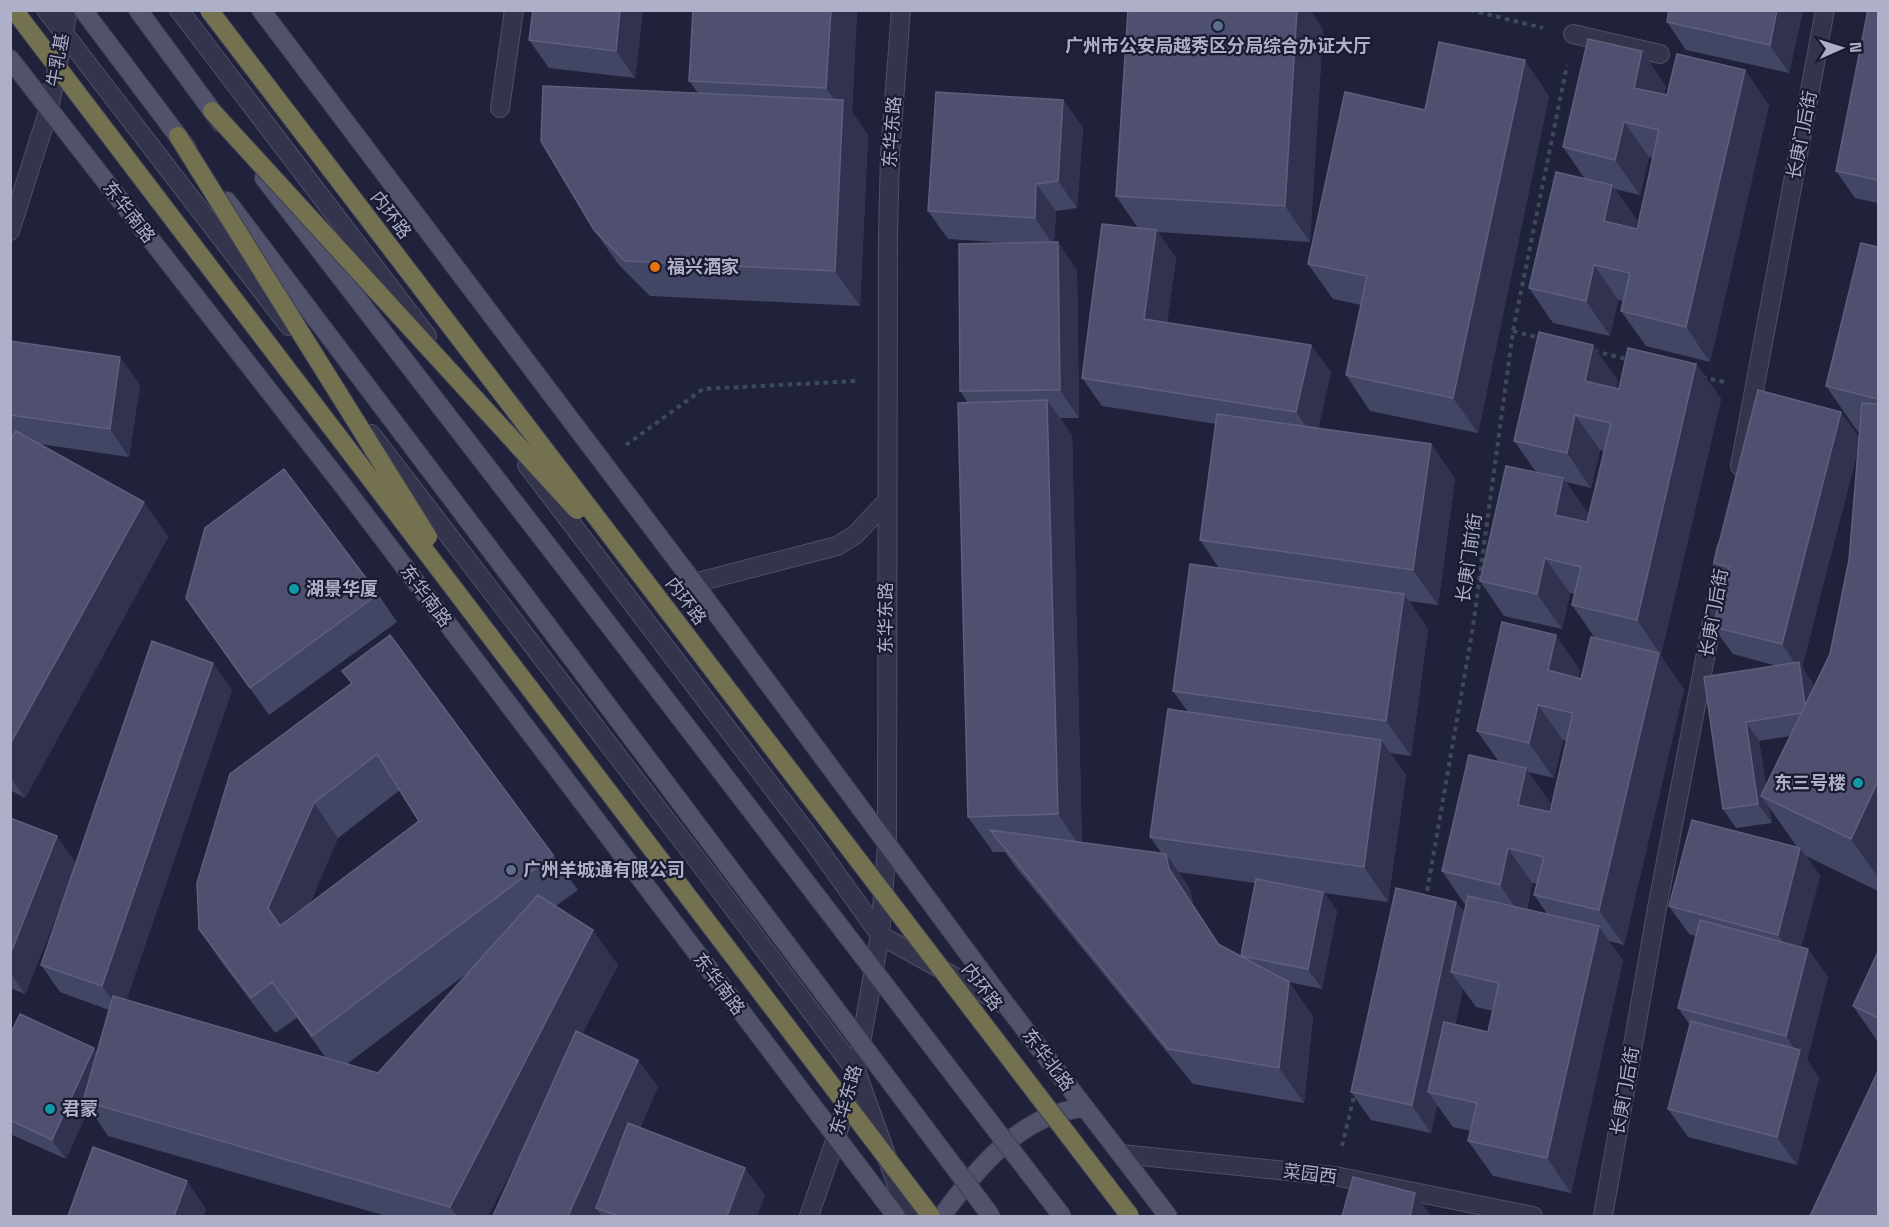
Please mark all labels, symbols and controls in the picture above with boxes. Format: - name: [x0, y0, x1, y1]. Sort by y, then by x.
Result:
- north arrow: [1811, 18, 1871, 78]
- marker: 广州市公安局越秀区分局综合办证大厅: [1211, 19, 1225, 33]
- street label: 牛乳基: [41, 31, 74, 88]
- place label: 广州市公安局越秀区分局综合办证大厅: [1065, 34, 1371, 57]
- text: N: [1845, 41, 1866, 53]
- street label: 长庚门后街: [1782, 89, 1821, 181]
- street label: 东华东路: [878, 95, 905, 169]
- street label: 东华南路: [98, 176, 161, 247]
- street label: 内环路: [366, 186, 417, 243]
- place label: 福兴酒家: [667, 255, 739, 278]
- marker: 福兴酒家: [648, 260, 662, 274]
- street label: 长庚门前街: [1451, 512, 1486, 604]
- street label: 东华南路: [396, 560, 457, 631]
- street label: 长庚门后街: [1694, 567, 1733, 659]
- street label: 内环路: [661, 572, 712, 629]
- place label: 湖景华厦: [306, 577, 378, 600]
- marker: 湖景华厦: [287, 582, 301, 596]
- street label: 东华东路: [874, 582, 897, 654]
- place label: 东三号楼: [1774, 771, 1846, 794]
- marker: 东三号楼: [1851, 776, 1865, 790]
- place label: 广州羊城通有限公司: [523, 858, 685, 881]
- marker: 广州羊城通有限公司: [504, 863, 518, 877]
- street label: 东华南路: [689, 948, 750, 1019]
- street label: 内环路: [957, 958, 1008, 1015]
- street label: 东华北路: [1018, 1024, 1079, 1095]
- street label: 长庚门后街: [1605, 1045, 1644, 1137]
- street label: 东华东路: [825, 1062, 866, 1138]
- place label: 君蒙: [62, 1097, 98, 1120]
- marker: 君蒙: [43, 1102, 57, 1116]
- street label: 菜园西: [1282, 1159, 1338, 1188]

